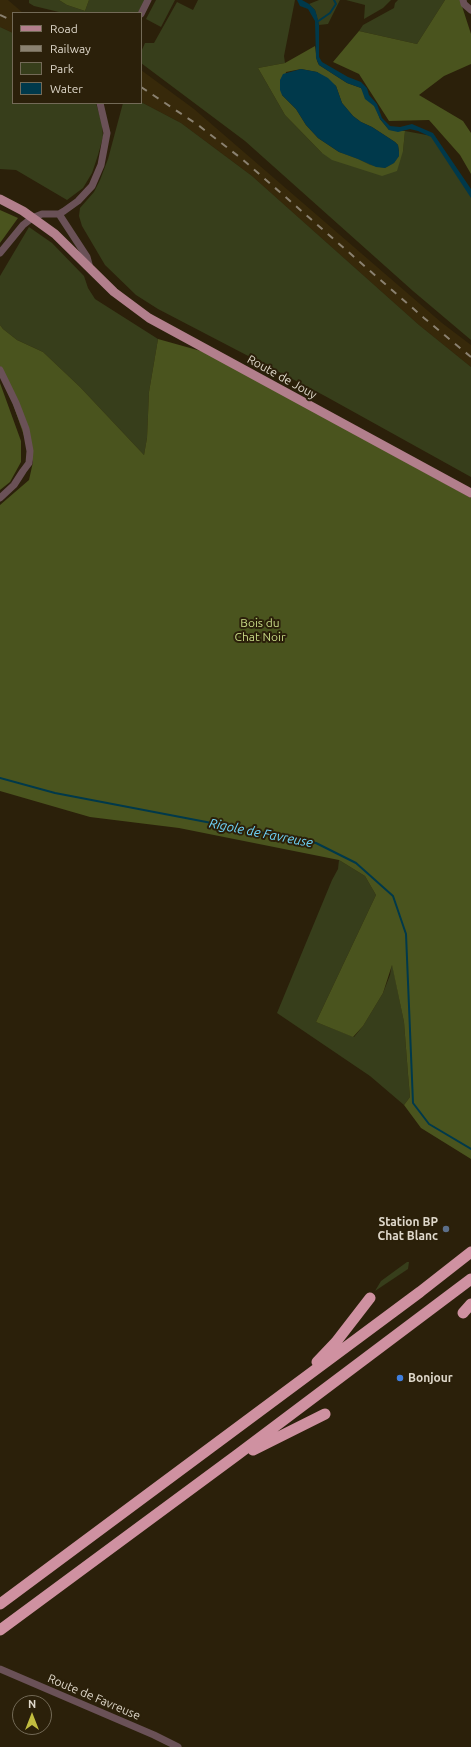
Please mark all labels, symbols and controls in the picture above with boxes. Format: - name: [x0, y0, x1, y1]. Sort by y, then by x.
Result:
- legend: [12, 12, 142, 104]
- text: Road: [50, 22, 78, 35]
- text: Railway: [50, 42, 91, 55]
- text: Park: [50, 62, 74, 75]
- text: Water: [50, 82, 83, 95]
- street label: Route de Jouy: [245, 352, 319, 402]
- park label: Bois du Chat Noir: [235, 616, 285, 644]
- water label: Rigole de Favreuse: [208, 815, 314, 851]
- place label: Station BP Chat Blanc: [378, 1215, 438, 1243]
- marker: Station BP Chat Blanc: [441, 1224, 451, 1234]
- place label: Bonjour: [408, 1371, 453, 1385]
- marker: Bonjour: [395, 1373, 405, 1383]
- street label: Route de Favreuse: [45, 1671, 143, 1723]
- north arrow: [12, 1695, 52, 1735]
- text: N: [28, 1698, 36, 1710]

